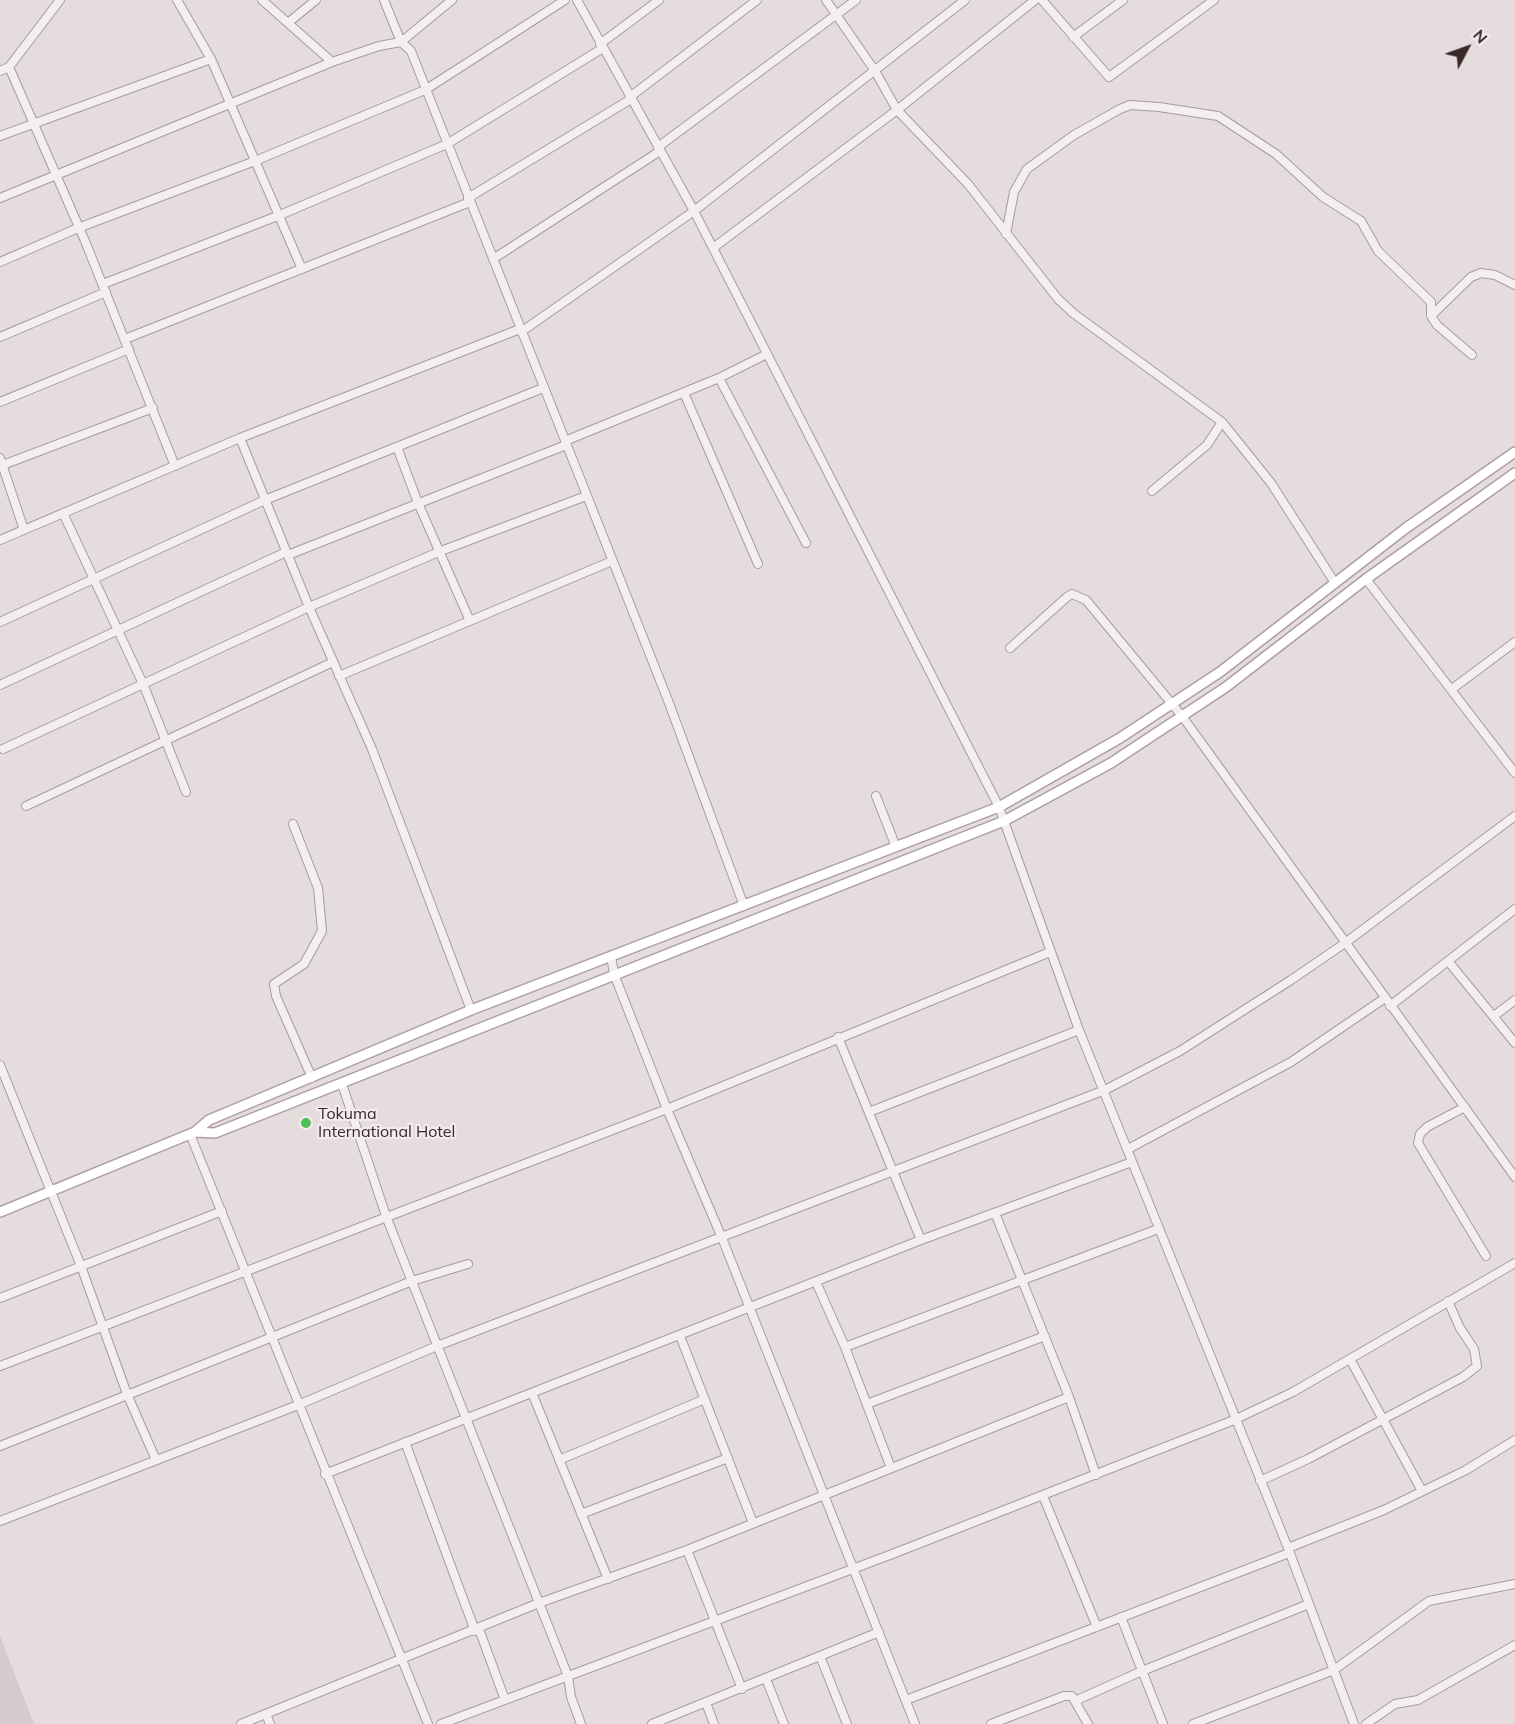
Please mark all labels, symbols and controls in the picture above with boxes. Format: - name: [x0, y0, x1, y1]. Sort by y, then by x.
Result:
- north arrow: [1437, 18, 1497, 78]
- text: N: [1469, 25, 1492, 47]
- place label: Tokuma International Hotel: [318, 1104, 455, 1142]
- marker: Tokuma International Hotel: [299, 1116, 313, 1130]

